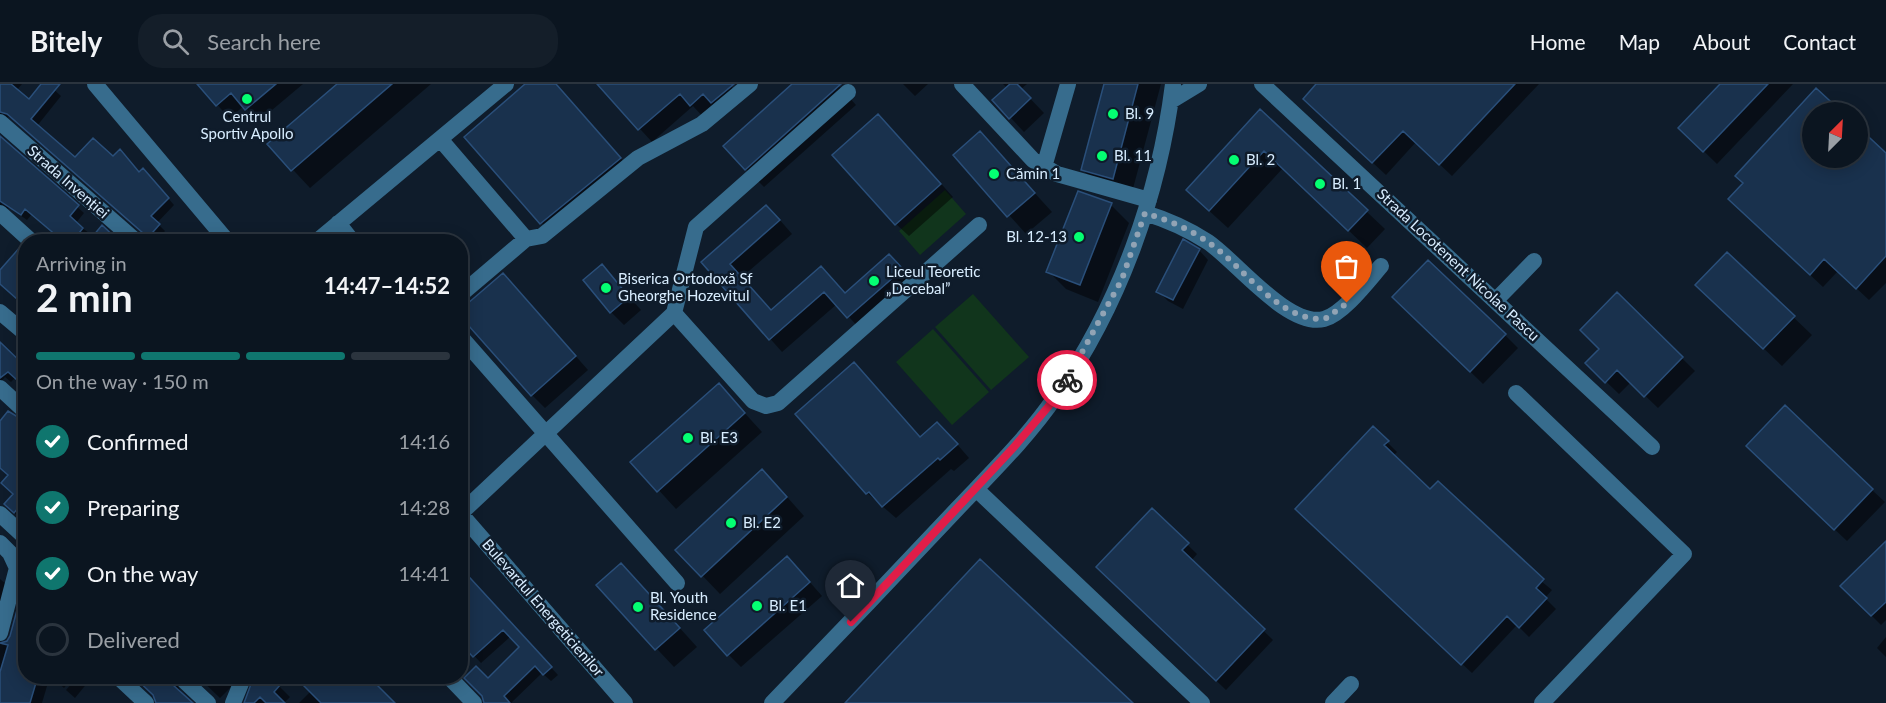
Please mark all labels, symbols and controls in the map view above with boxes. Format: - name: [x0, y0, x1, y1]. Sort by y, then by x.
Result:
- search box: [138, 14, 558, 68]
- text: Bitely: [30, 24, 102, 58]
- icon: search: [159, 25, 192, 58]
- text: Search here: [207, 28, 321, 55]
- text: Home: [1530, 29, 1586, 54]
- text: Map: [1619, 29, 1660, 54]
- text: About: [1693, 29, 1750, 54]
- text: Contact: [1783, 29, 1856, 54]
- marker: Centrul Sportiv Apollo: [240, 92, 254, 106]
- north arrow: [1802, 102, 1868, 168]
- map controls: [1802, 102, 1868, 168]
- place label: Bl. 9: [1125, 104, 1154, 122]
- place label: Centrul Sportiv Apollo: [201, 107, 293, 142]
- marker: Bl. 9: [1106, 107, 1120, 121]
- street label: Strada Invenției: [24, 141, 113, 222]
- place label: Bl. 11: [1114, 146, 1152, 164]
- marker: Bl. 11: [1095, 149, 1109, 163]
- place label: Bl. 2: [1246, 150, 1275, 168]
- marker: Bl. 2: [1227, 153, 1241, 167]
- place label: Cămin 1: [1006, 164, 1060, 182]
- marker: Cămin 1: [987, 167, 1001, 181]
- place label: Bl. 1: [1332, 174, 1361, 192]
- marker: Bl. 1: [1313, 177, 1327, 191]
- street label: Strada Locotenent Nicolae Pascu: [1374, 184, 1544, 344]
- place label: Bl. 12-13: [1006, 227, 1067, 245]
- marker: Bl. 12-13: [1072, 230, 1086, 244]
- pin: [1321, 241, 1372, 303]
- icon: bag: [1330, 250, 1363, 283]
- text: Arriving in: [36, 251, 127, 275]
- place label: Liceul Teoretic „Decebal”: [886, 262, 980, 297]
- place label: Biserica Ortodoxă Sf Gheorghe Hozevitul: [618, 269, 753, 304]
- text: 14:47–14:52: [324, 272, 450, 299]
- text: 2 min: [36, 274, 133, 320]
- marker: Liceul Teoretic „Decebal”: [867, 274, 881, 288]
- marker: Biserica Ortodoxă Sf Gheorghe Hozevitul: [599, 281, 613, 295]
- courier: [1037, 350, 1097, 410]
- icon: bike: [1051, 364, 1084, 397]
- text: On the way · 150 m: [36, 369, 209, 393]
- icon: check: [36, 425, 69, 458]
- text: Confirmed: [87, 428, 189, 455]
- place label: Bl. E3: [700, 428, 738, 446]
- text: 14:16: [399, 429, 450, 453]
- marker: Bl. E3: [681, 431, 695, 445]
- icon: check: [36, 491, 69, 524]
- text: Preparing: [87, 494, 179, 521]
- text: 14:28: [399, 495, 450, 519]
- place label: Bl. E2: [743, 513, 781, 531]
- marker: Bl. E2: [724, 516, 738, 530]
- street label: Bulevardul Energeticienilor: [479, 535, 609, 680]
- icon: check: [36, 557, 69, 590]
- text: On the way: [87, 560, 198, 587]
- pin: [825, 560, 876, 622]
- text: 14:41: [399, 561, 450, 585]
- icon: home: [834, 569, 867, 602]
- place label: Bl. Youth Residence: [650, 588, 717, 623]
- place label: Bl. E1: [769, 596, 807, 614]
- marker: Bl. E1: [750, 599, 764, 613]
- marker: Bl. Youth Residence: [631, 600, 645, 614]
- text: Delivered: [87, 626, 180, 653]

